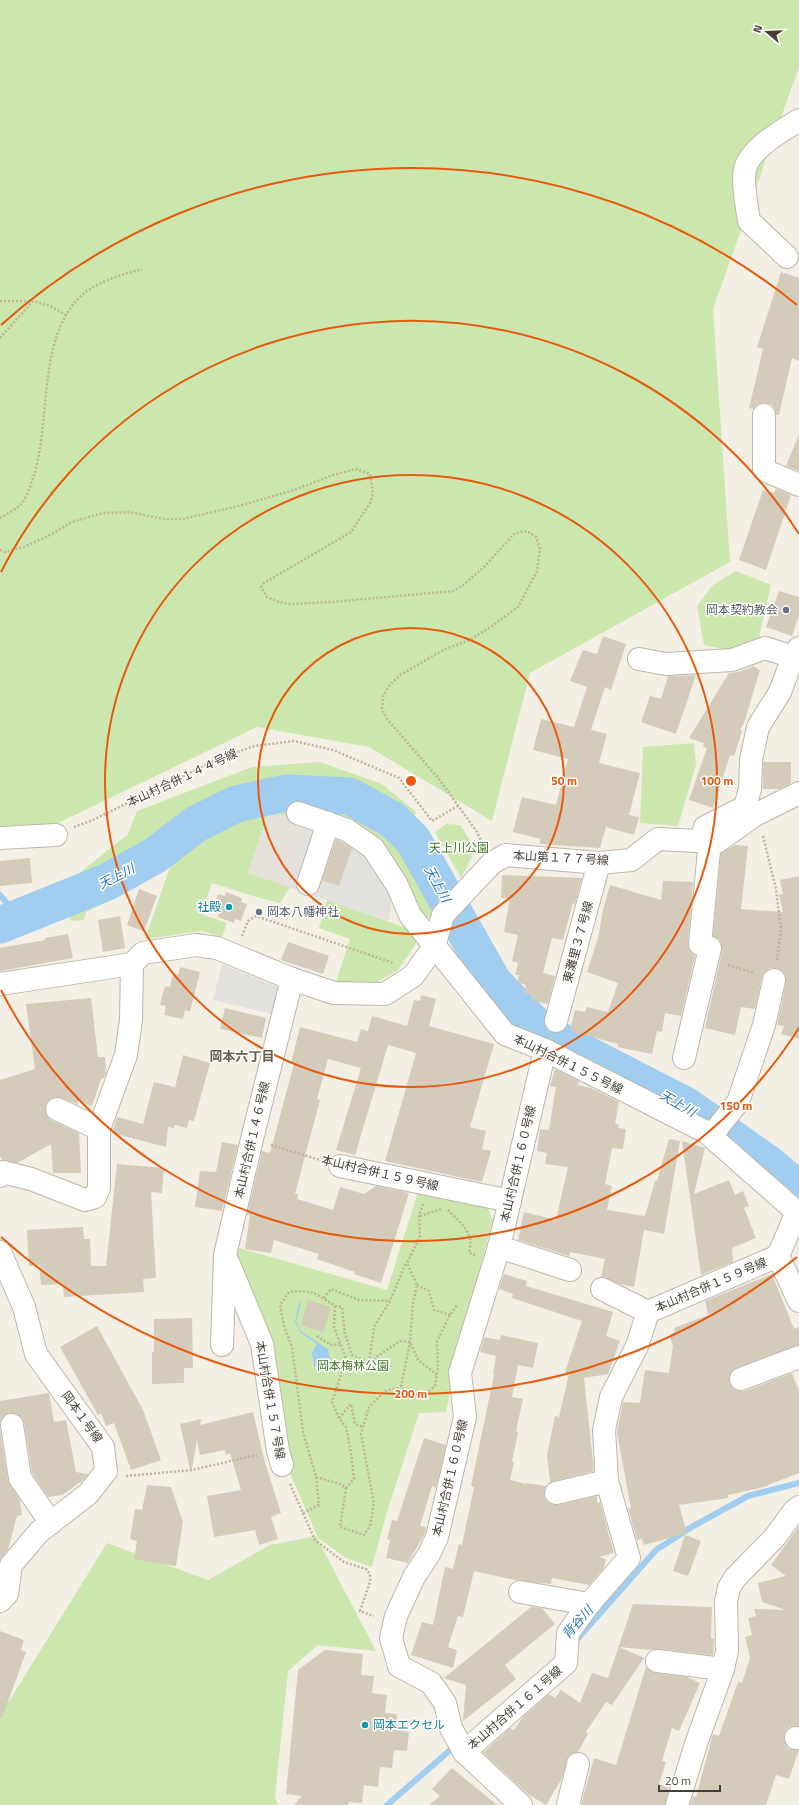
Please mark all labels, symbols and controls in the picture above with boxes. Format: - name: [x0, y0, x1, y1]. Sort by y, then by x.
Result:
- north arrow: [747, 12, 787, 52]
- text: N: [749, 23, 766, 35]
- place label: 岡本契約教会: [706, 600, 778, 619]
- marker: 岡本契約教会: [781, 605, 791, 615]
- street label: 本山村合併１４４号線: [123, 744, 240, 812]
- text: 50 m: [551, 771, 577, 790]
- text: 100 m: [701, 771, 733, 790]
- centre of rings: [404, 774, 418, 788]
- park label: 天上川公園: [429, 838, 489, 857]
- street label: 本山第１７７号線: [513, 846, 609, 870]
- water label: 天上川: [94, 857, 140, 894]
- water label: 天上川: [420, 862, 457, 908]
- place label: 社殿: [197, 897, 221, 916]
- street label: 東灘里３７号線: [557, 899, 598, 985]
- marker: 社殿: [224, 902, 234, 912]
- place label: 岡本八幡神社: [267, 902, 339, 921]
- marker: 岡本八幡神社: [254, 907, 264, 917]
- street label: 本山村合併１５５号線: [510, 1029, 626, 1098]
- district label: 岡本六丁目: [209, 1046, 275, 1066]
- street label: 本山村合併１４６号線: [229, 1079, 274, 1200]
- water label: 天上川: [656, 1085, 702, 1122]
- text: 150 m: [720, 1096, 752, 1115]
- street label: 本山村合併１６０号線: [495, 1103, 540, 1224]
- street label: 本山村合併１５９号線: [320, 1150, 441, 1195]
- street label: 本山村合併１５９号線: [652, 1252, 770, 1317]
- street label: 本山村合併１５７号線: [251, 1339, 290, 1461]
- park label: 岡本梅林公園: [317, 1356, 389, 1375]
- text: 200 m: [395, 1384, 427, 1403]
- street label: 岡本１号線: [57, 1387, 108, 1447]
- street label: 本山村合併１６０号線: [427, 1417, 472, 1538]
- water label: 背谷川: [557, 1599, 599, 1643]
- street label: 本山村合併１６１号線: [463, 1661, 566, 1754]
- place label: 岡本エクセル: [373, 1715, 445, 1734]
- marker: 岡本エクセル: [360, 1720, 370, 1730]
- scale bar: [659, 1767, 720, 1793]
- text: 20 m: [665, 1771, 691, 1790]

